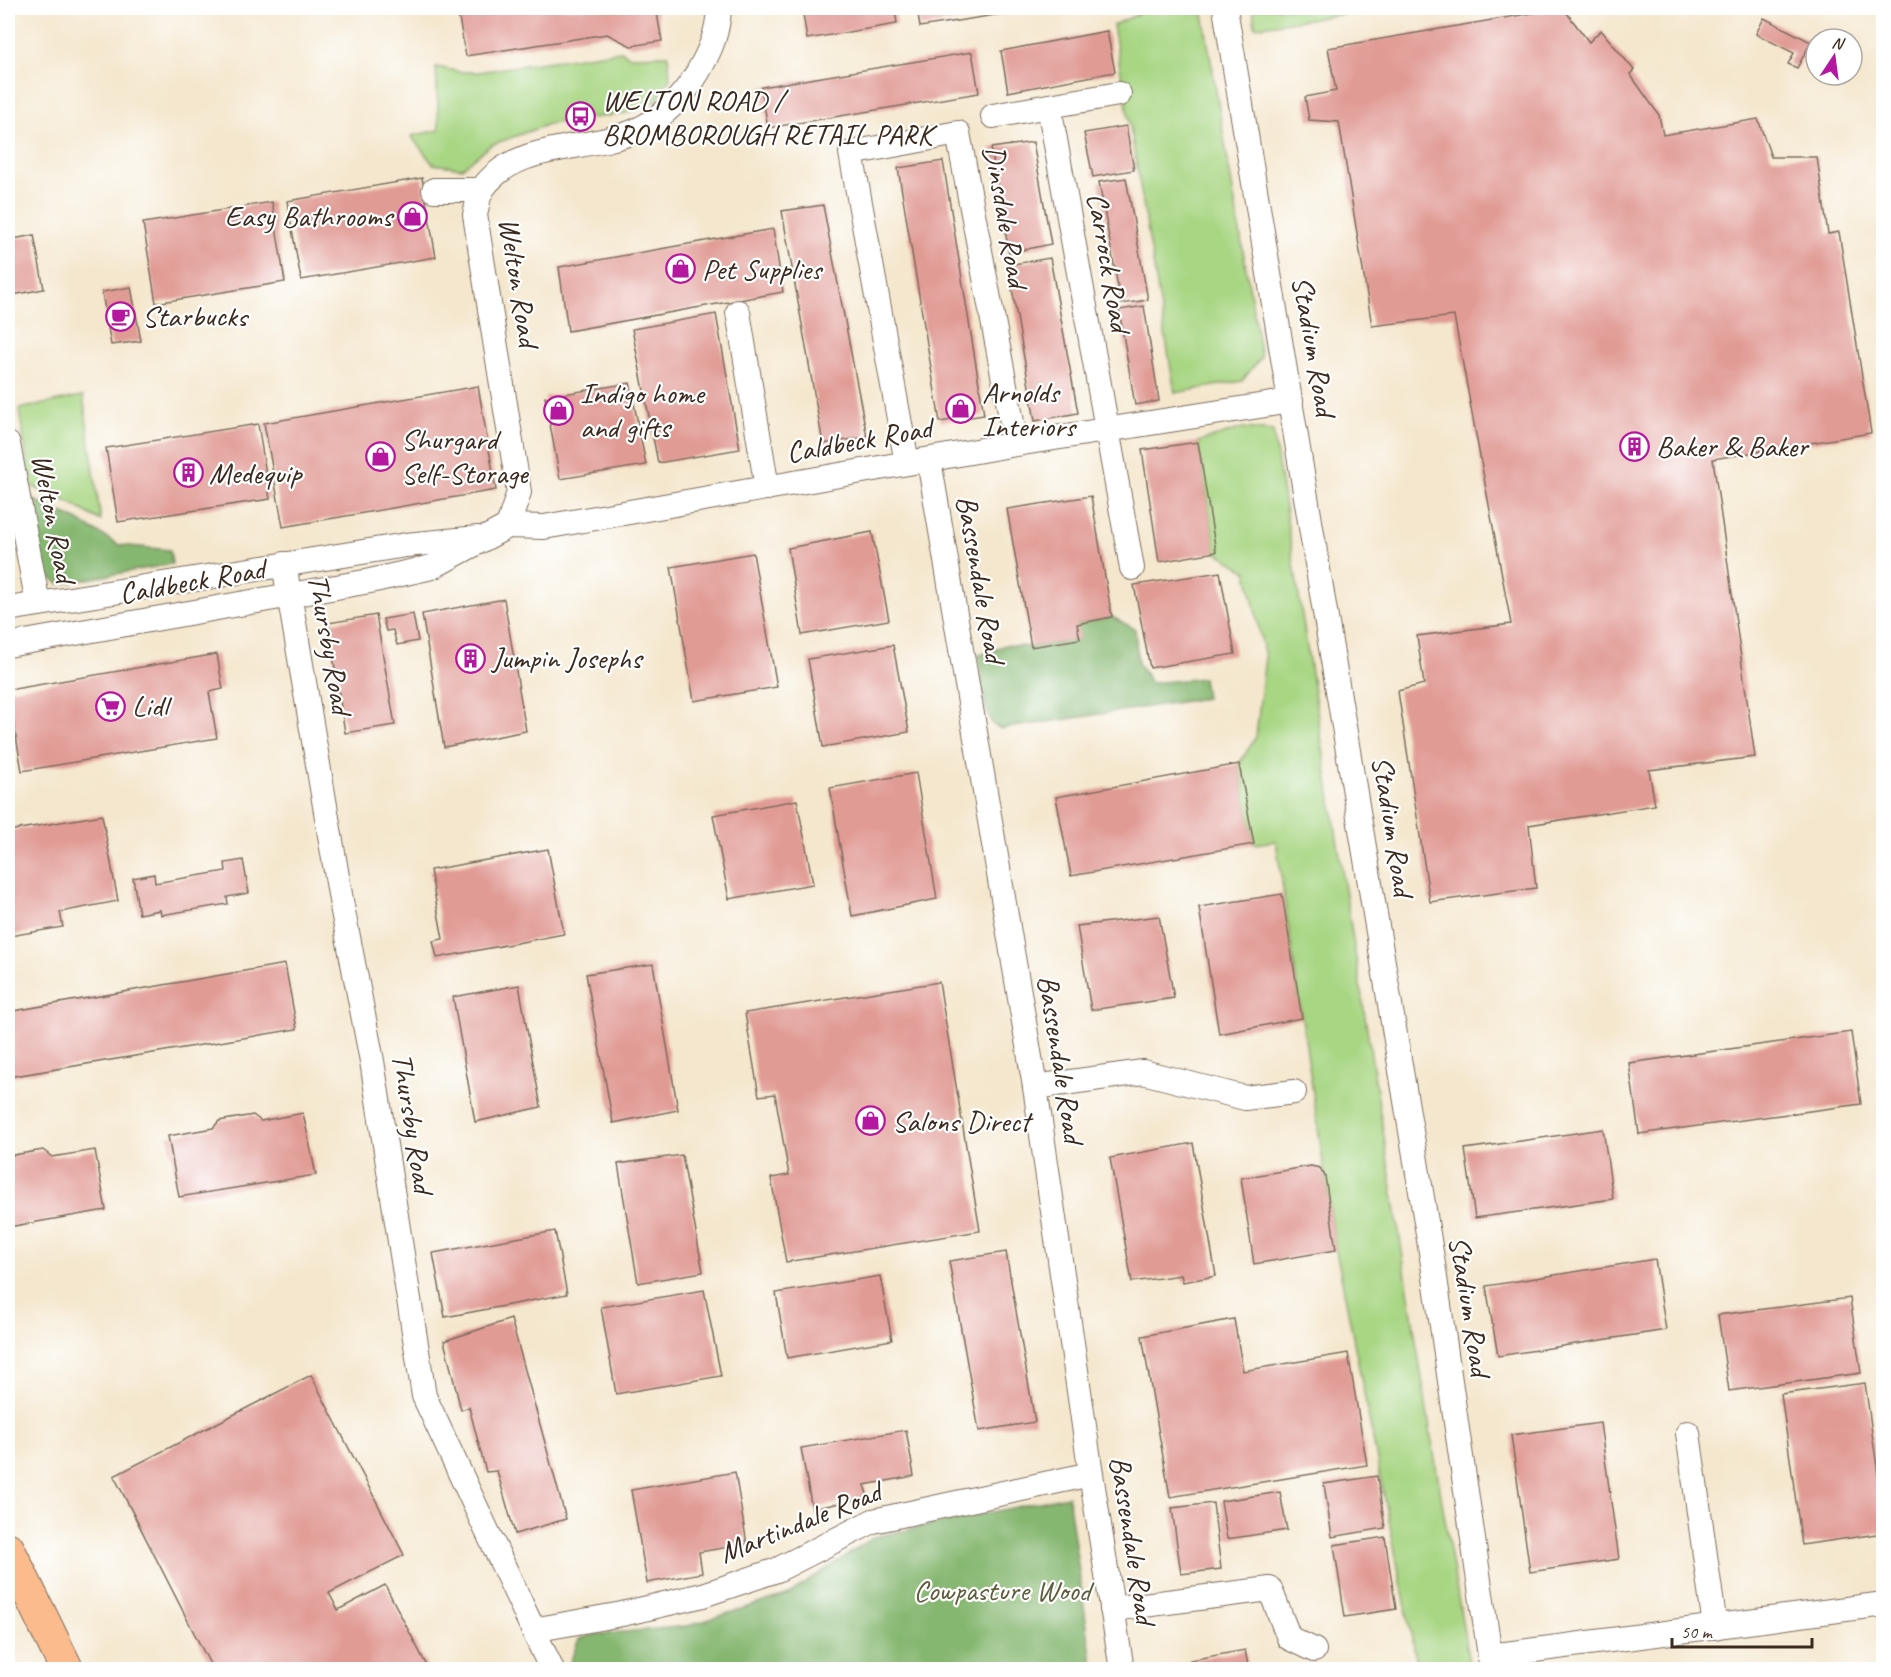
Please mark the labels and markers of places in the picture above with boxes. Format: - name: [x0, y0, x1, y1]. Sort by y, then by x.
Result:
- place label: WELTON ROAD / BROMBOROUGH RETAIL PARK: [602, 81, 938, 153]
- bus stop icon: WELTON ROAD / BROMBOROUGH RETAIL PARK: [565, 101, 597, 133]
- place label: Easy Bathrooms: [225, 197, 395, 235]
- shop icon: Easy Bathrooms: [397, 200, 429, 232]
- place label: Pet Supplies: [702, 250, 824, 288]
- shop icon: Pet Supplies: [665, 253, 697, 285]
- place label: Starbucks: [142, 297, 250, 335]
- cafe icon: Starbucks: [105, 300, 137, 332]
- place label: Arnolds Interiors: [982, 373, 1078, 445]
- place label: Indigo home and gifts: [580, 374, 706, 446]
- shop icon: Arnolds Interiors: [945, 393, 977, 425]
- shop icon: Indigo home and gifts: [543, 394, 575, 426]
- place label: Shurgard Self-Storage: [401, 420, 530, 492]
- place label: Baker & Baker: [1656, 427, 1810, 465]
- building icon: Baker & Baker: [1619, 430, 1651, 462]
- shop icon: Shurgard Self-Storage: [364, 440, 396, 472]
- place label: Medequip: [209, 454, 303, 492]
- building icon: Medequip: [172, 457, 204, 489]
- place label: Jumpin Josephs: [490, 639, 644, 677]
- building icon: Jumpin Josephs: [455, 642, 487, 674]
- place label: Lidl: [132, 687, 172, 725]
- supermarket icon: Lidl: [95, 690, 127, 722]
- place label: Salons Direct: [892, 1102, 1034, 1140]
- shop icon: Salons Direct: [855, 1105, 887, 1137]

